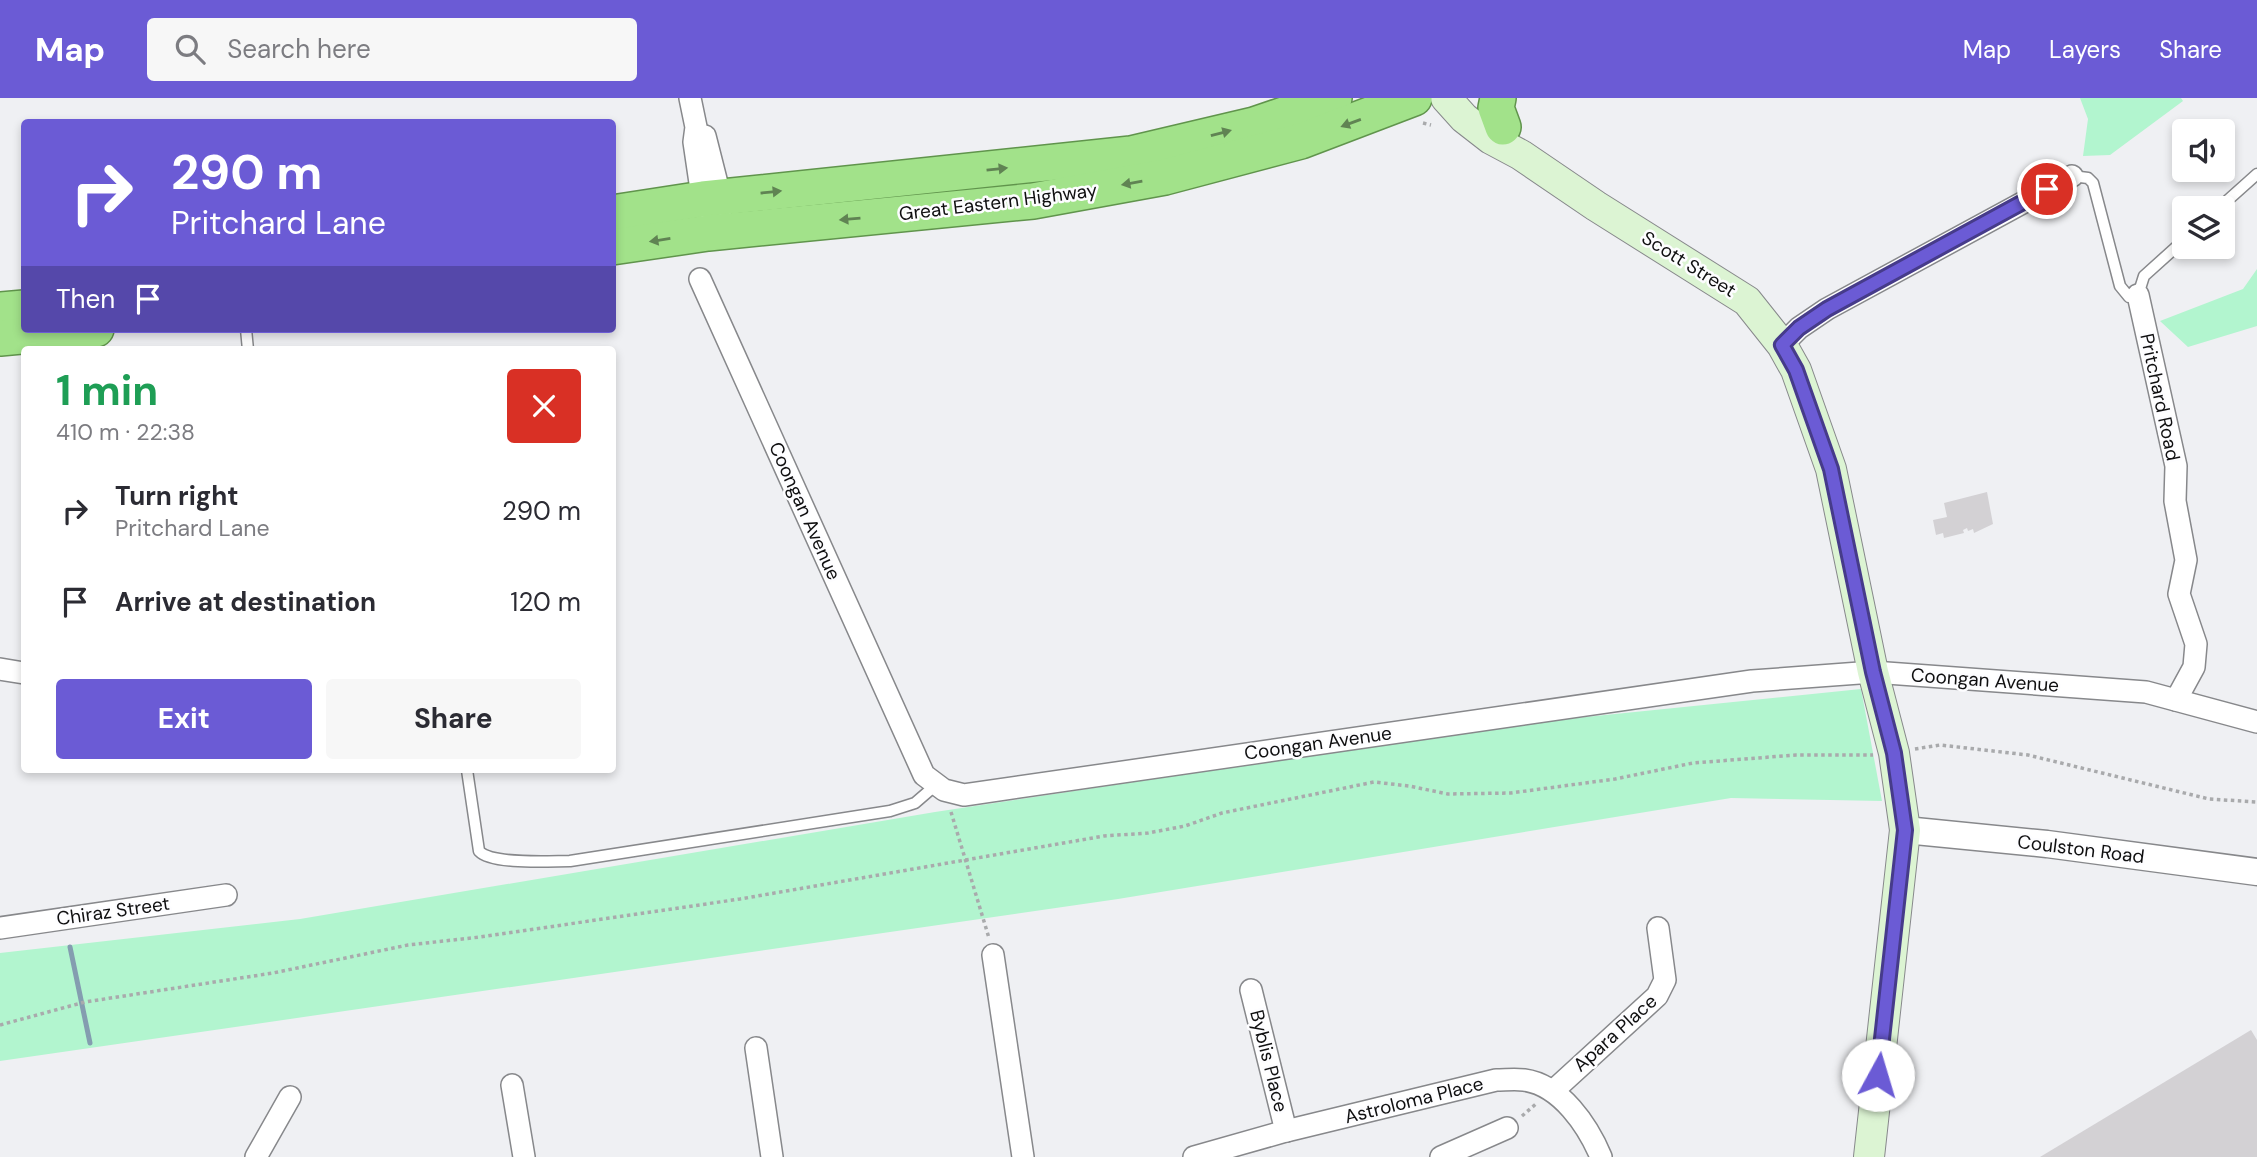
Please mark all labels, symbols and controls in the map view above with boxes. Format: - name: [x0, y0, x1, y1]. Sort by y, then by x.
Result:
- search box: [147, 18, 637, 81]
- text: Map: [35, 28, 105, 71]
- icon: search: [171, 30, 209, 68]
- text: Search here: [227, 32, 371, 66]
- text: Map: [1963, 34, 2011, 65]
- text: Layers: [2049, 34, 2121, 65]
- text: Share: [2159, 34, 2222, 65]
- one-way arrow: [1340, 118, 1361, 129]
- map controls: [2172, 119, 2235, 259]
- button: sound: [2172, 119, 2235, 182]
- one-way arrow: [1210, 127, 1232, 138]
- text: 290 m: [171, 140, 322, 204]
- icon: right: [56, 147, 147, 238]
- pin: [2017, 159, 2077, 219]
- one-way arrow: [986, 163, 1008, 174]
- icon: arrive: [2028, 170, 2066, 208]
- street label: Great Eastern Highway: [898, 177, 1099, 227]
- one-way arrow: [1121, 178, 1143, 189]
- one-way arrow: [760, 187, 782, 198]
- button: layers: [2172, 196, 2235, 259]
- text: Pritchard Lane: [171, 202, 386, 244]
- one-way arrow: [839, 214, 861, 225]
- street label: Scott Street: [1637, 225, 1741, 303]
- one-way arrow: [649, 235, 671, 246]
- icon: arrive: [129, 280, 167, 318]
- text: Then: [56, 282, 115, 316]
- street label: Pritchard Road: [2134, 331, 2186, 463]
- text: 1 min: [56, 363, 158, 418]
- button: close: [507, 369, 581, 443]
- text: 410 m · 22:38: [56, 417, 195, 447]
- street label: Coongan Avenue: [763, 438, 847, 584]
- text: Turn right: [115, 479, 239, 513]
- icon: right: [56, 492, 94, 530]
- text: 290 m: [502, 494, 581, 528]
- text: Pritchard Lane: [115, 513, 269, 543]
- icon: arrive: [56, 583, 94, 621]
- text: Arrive at destination: [115, 585, 376, 619]
- text: 120 m: [510, 585, 581, 619]
- street label: Coongan Avenue: [1910, 662, 2060, 698]
- button: Exit: [56, 679, 312, 759]
- button: Share: [326, 679, 581, 759]
- street label: Coongan Avenue: [1243, 720, 1393, 766]
- street label: Coulston Road: [2016, 829, 2146, 869]
- street label: Chiraz Street: [55, 891, 171, 931]
- street label: Apara Place: [1568, 989, 1662, 1077]
- street label: Byblis Place: [1244, 1007, 1294, 1115]
- position arrow: [1841, 1038, 1915, 1112]
- street label: Astroloma Place: [1342, 1071, 1486, 1129]

